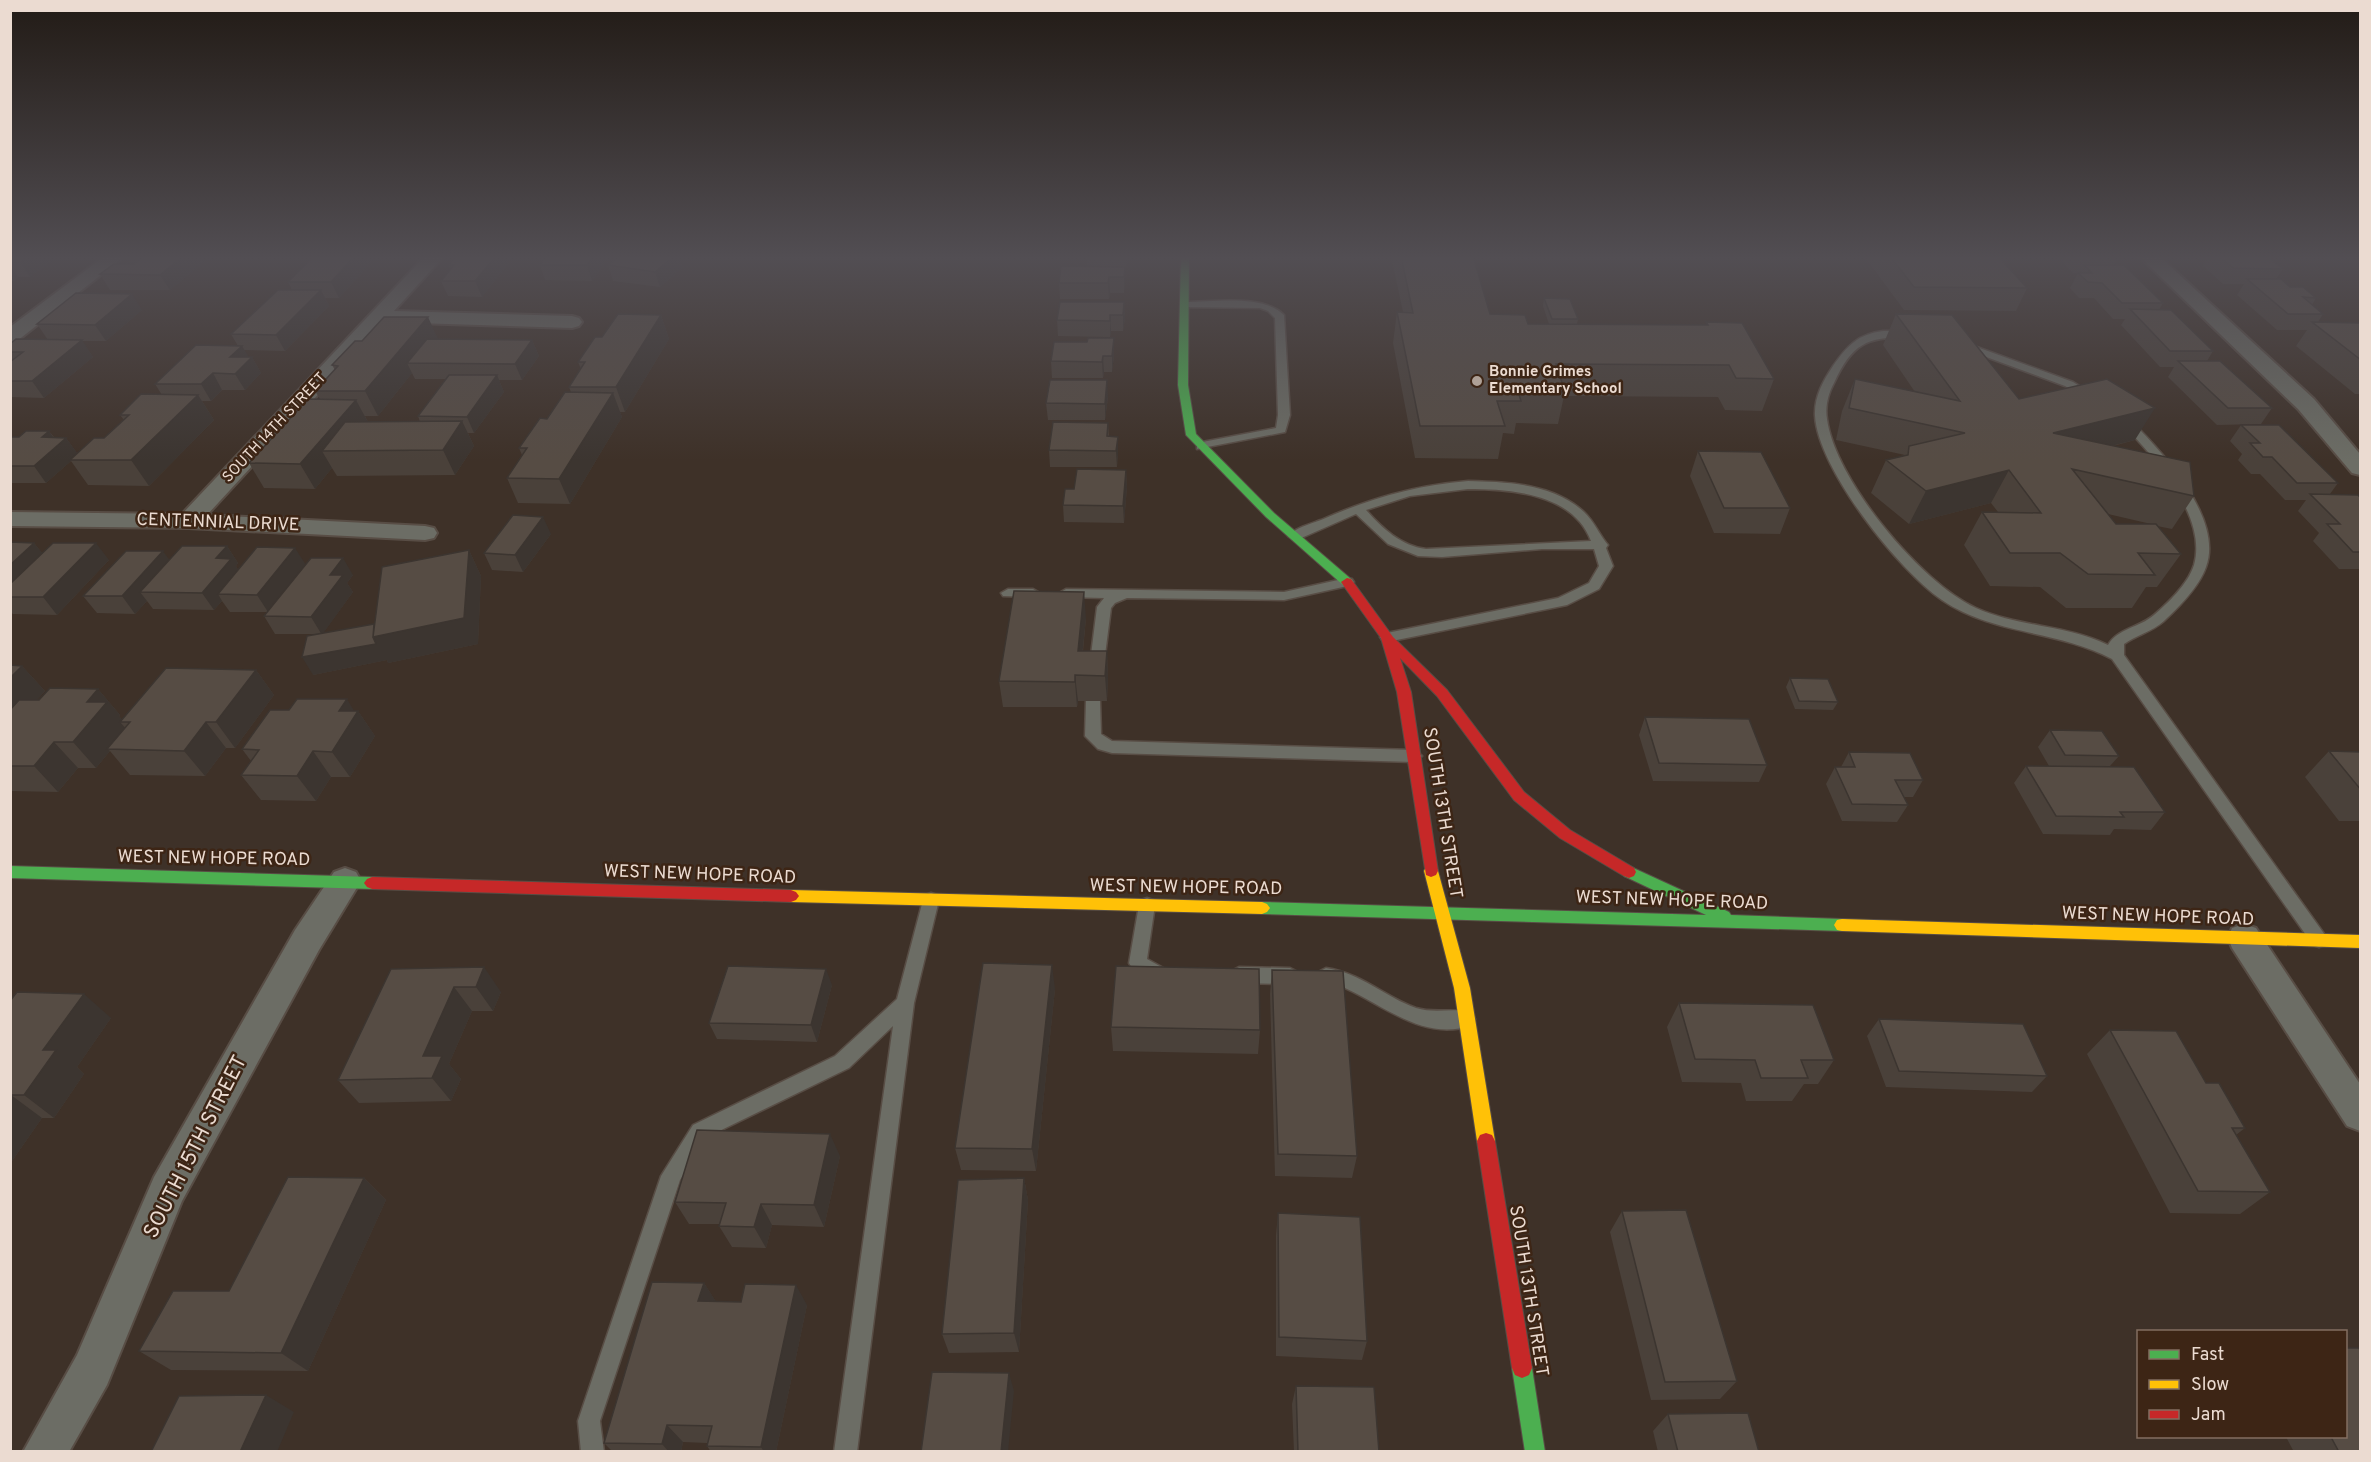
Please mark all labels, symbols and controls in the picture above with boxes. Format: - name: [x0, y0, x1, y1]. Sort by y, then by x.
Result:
- place label: Bonnie Grimes Elementary School: [1489, 363, 1622, 399]
- street label: SOUTH 14TH STREET: [219, 369, 331, 487]
- marker: Bonnie Grimes Elementary School: [1470, 374, 1484, 388]
- street label: CENTENNIAL DRIVE: [136, 509, 300, 537]
- street label: SOUTH 13TH STREET: [1417, 726, 1467, 900]
- street label: WEST NEW HOPE ROAD: [117, 846, 311, 872]
- street label: WEST NEW HOPE ROAD: [603, 860, 797, 890]
- street label: WEST NEW HOPE ROAD: [1089, 875, 1283, 901]
- street label: WEST NEW HOPE ROAD: [1575, 886, 1769, 916]
- street label: WEST NEW HOPE ROAD: [2061, 902, 2255, 932]
- street label: SOUTH 15TH STREET: [138, 1051, 254, 1243]
- street label: SOUTH 13TH STREET: [1503, 1204, 1553, 1378]
- legend: [2137, 1330, 2347, 1438]
- text: Fast: [2191, 1344, 2224, 1367]
- text: Slow: [2191, 1374, 2229, 1397]
- text: Jam: [2191, 1404, 2226, 1427]

